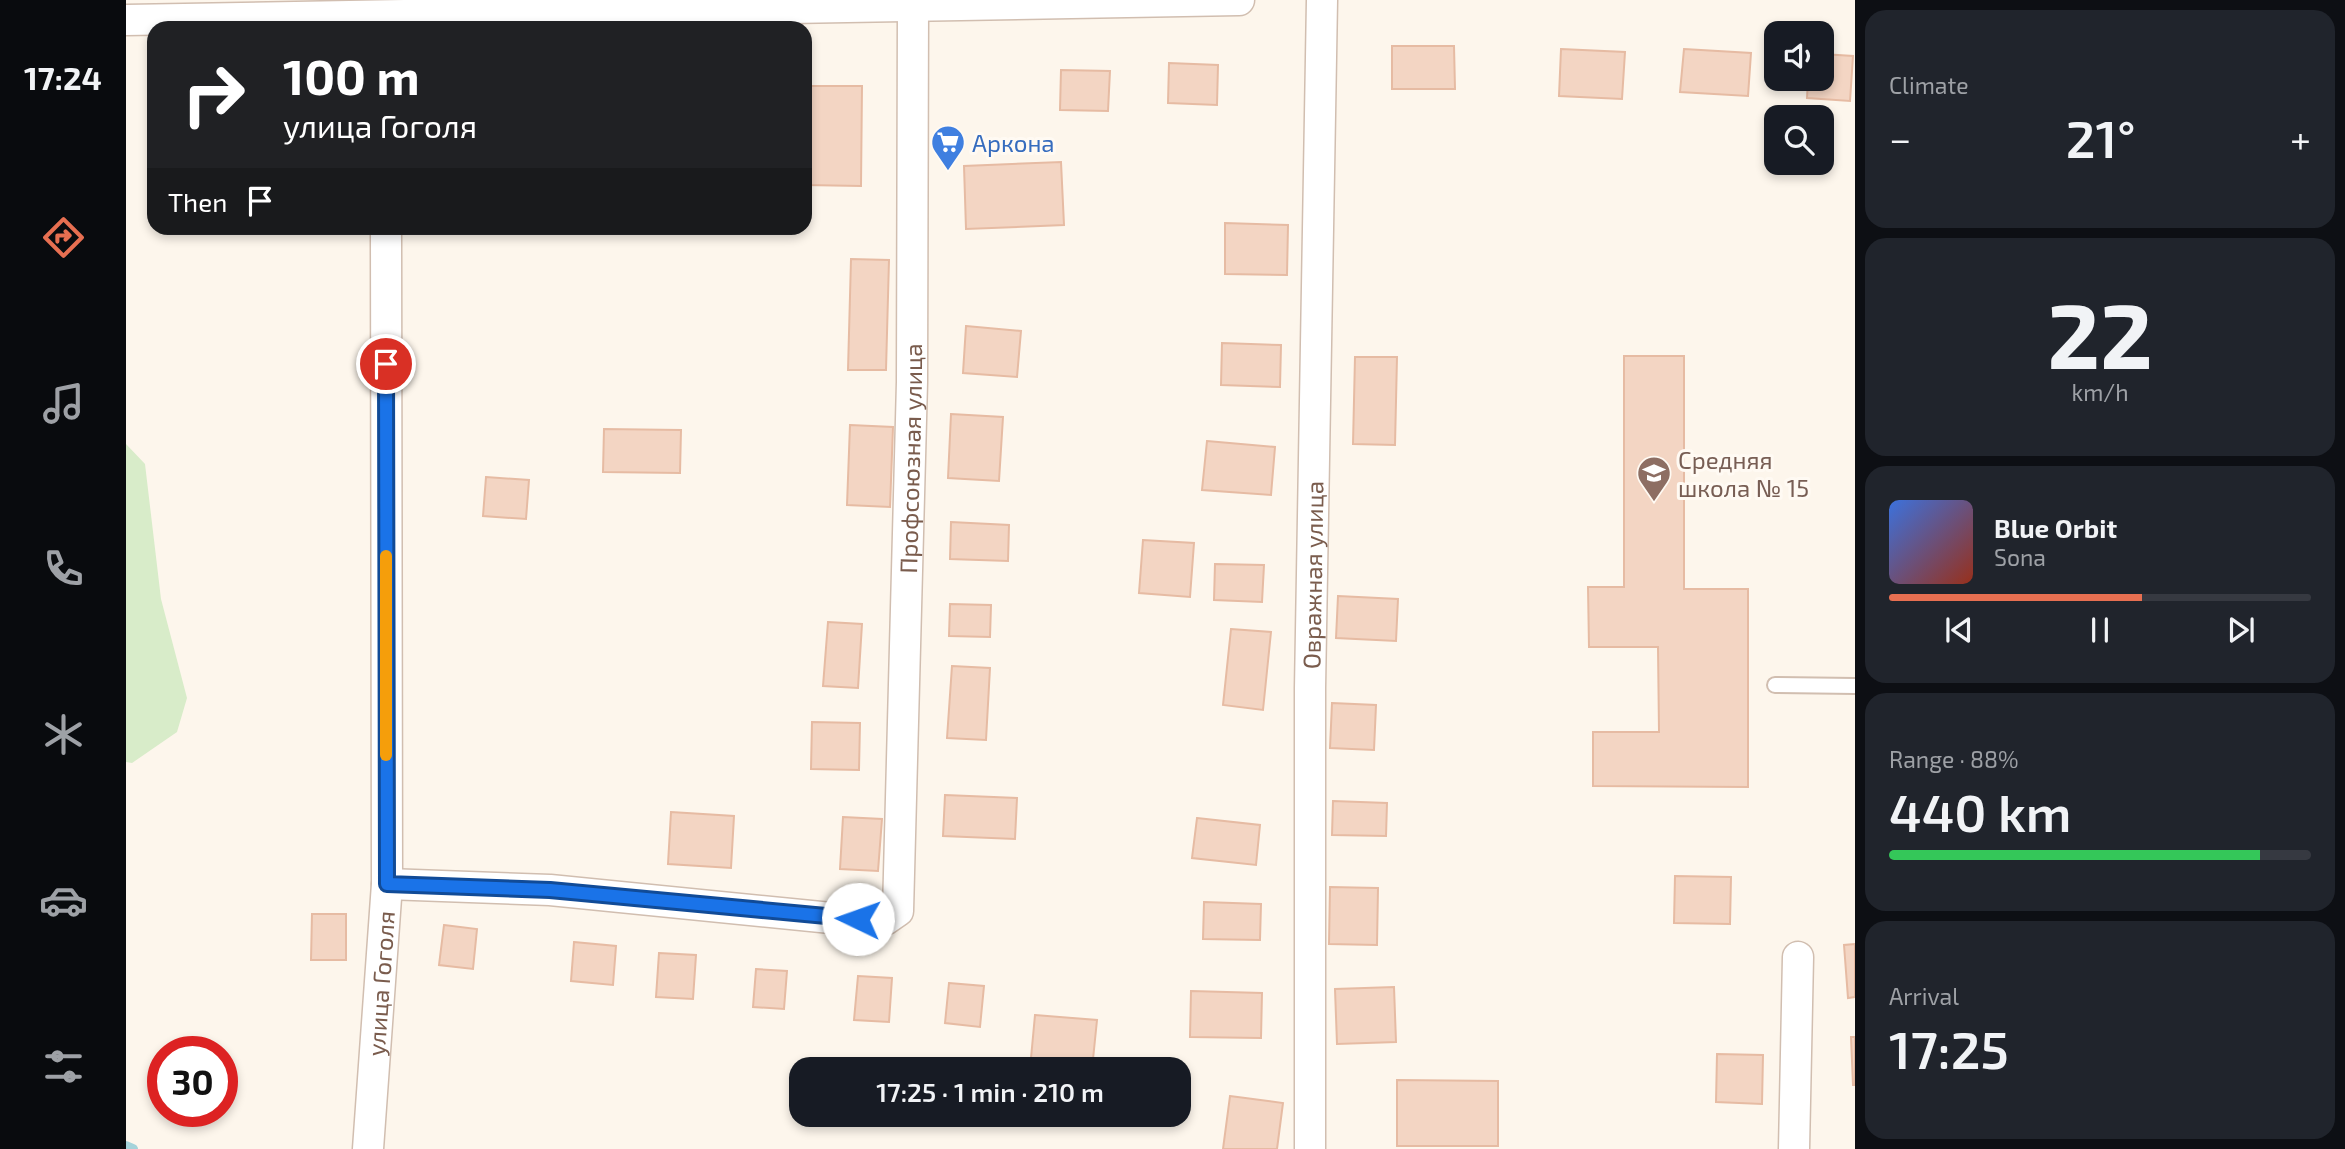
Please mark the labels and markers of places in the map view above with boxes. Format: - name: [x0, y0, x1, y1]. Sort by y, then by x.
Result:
- supermarket icon: Аркона: [929, 123, 967, 172]
- place label: Аркона: [972, 128, 1055, 157]
- pin: [356, 334, 416, 394]
- place label: Средняя школа № 15: [1678, 445, 1809, 502]
- school or university icon: Средняя школа № 15: [1635, 454, 1673, 503]

